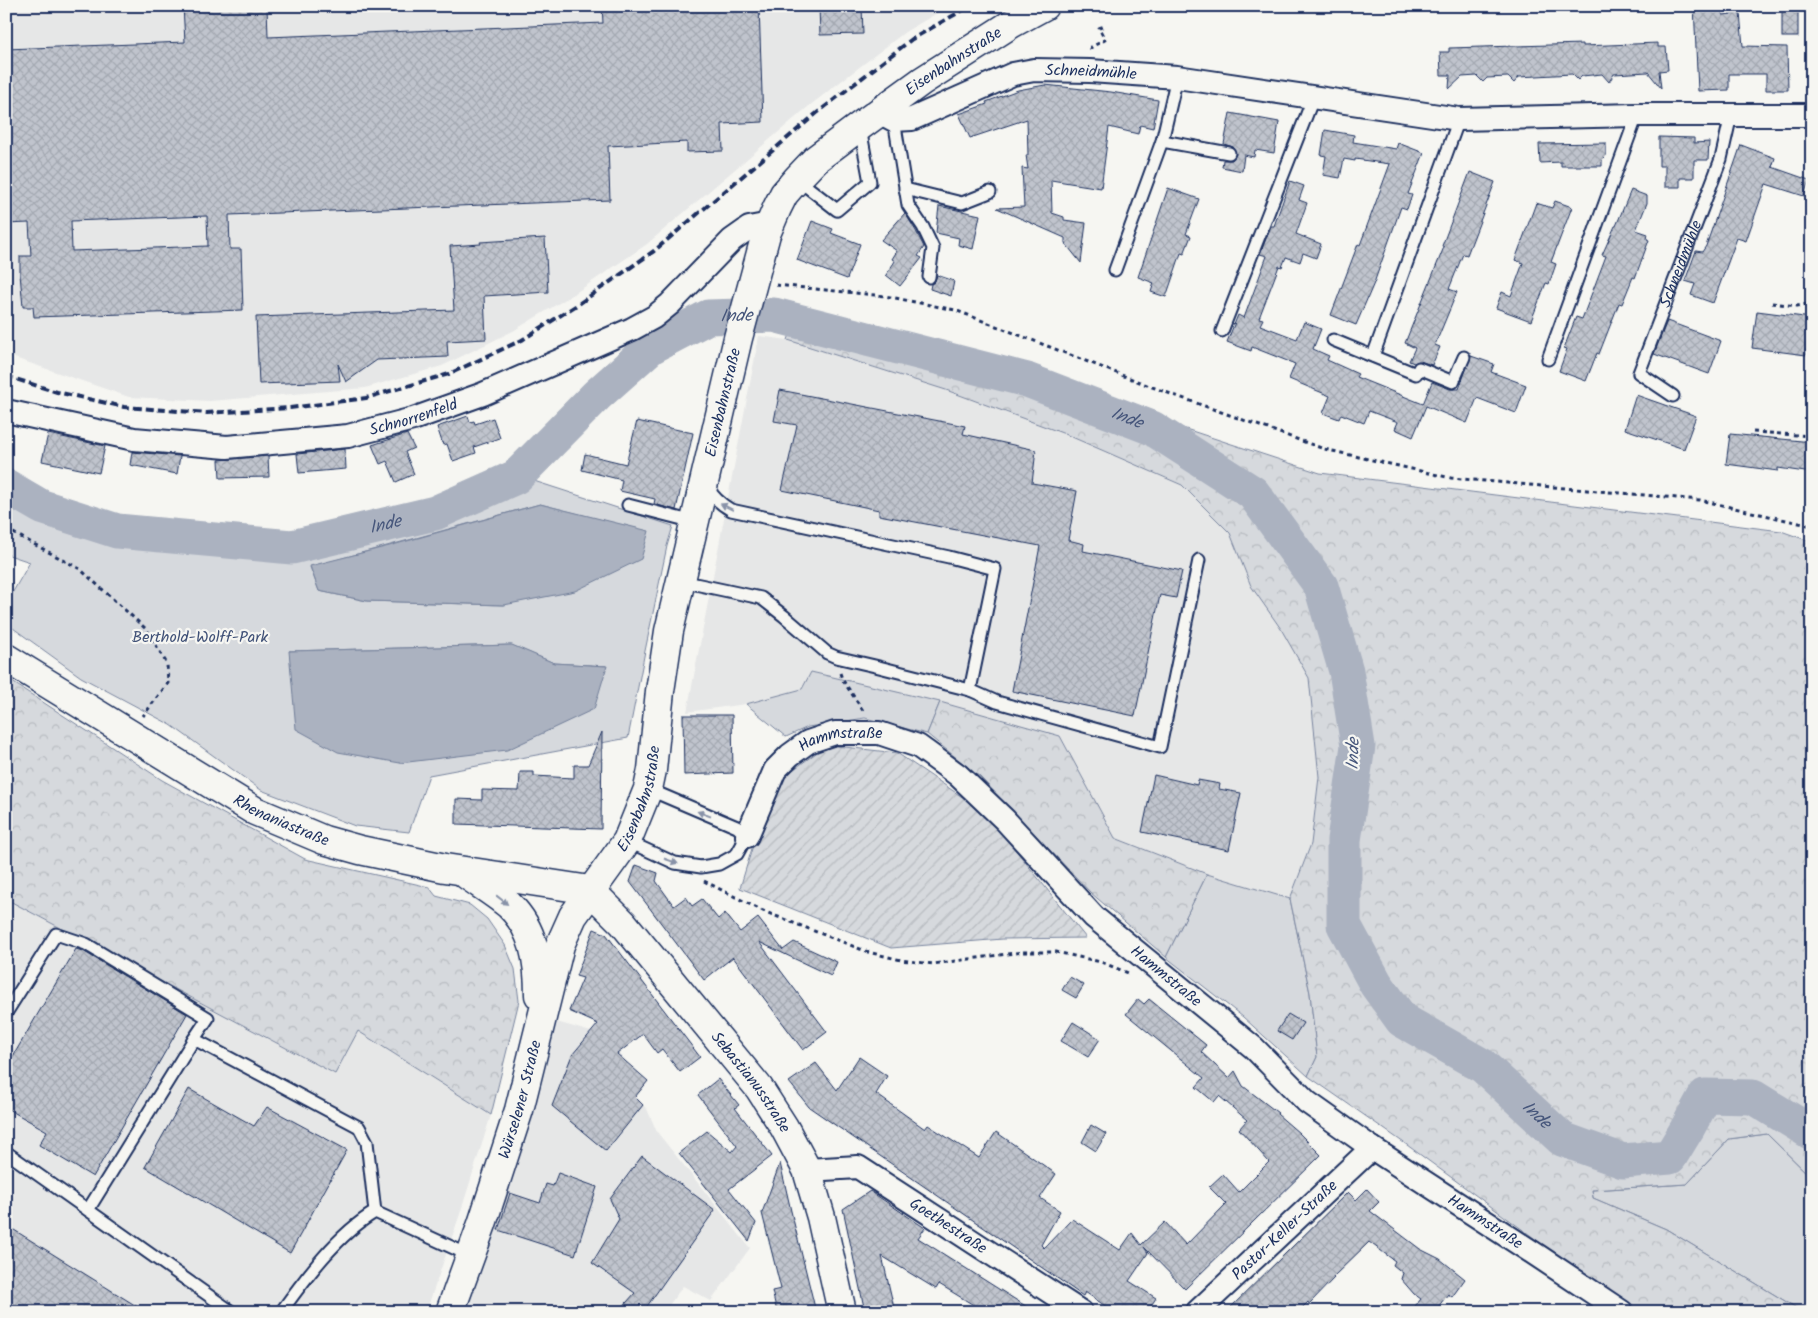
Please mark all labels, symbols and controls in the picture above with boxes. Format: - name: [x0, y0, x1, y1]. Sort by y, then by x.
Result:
- street label: Eisenbahnstraße: [900, 20, 1007, 102]
- street label: Schneidmühle: [1045, 58, 1138, 87]
- street label: Schneidmühle: [1653, 216, 1709, 311]
- water label: Inde: [720, 301, 755, 331]
- street label: Eisenbahnstraße: [698, 346, 748, 460]
- street label: Schnorrenfeld: [367, 391, 462, 442]
- water label: Inde: [1107, 399, 1149, 438]
- one-way arrow: [720, 503, 735, 511]
- water label: Inde: [366, 507, 406, 543]
- park label: Berthold-Wolff-Park: [132, 625, 268, 650]
- street label: Hammstraße: [792, 719, 883, 758]
- water label: Inde: [1339, 735, 1369, 771]
- street label: Eisenbahnstraße: [610, 744, 667, 857]
- street label: Rhenaniastraße: [228, 788, 332, 853]
- one-way arrow: [696, 810, 711, 818]
- one-way arrow: [664, 857, 679, 865]
- one-way arrow: [495, 894, 508, 905]
- street label: Hammstraße: [1125, 939, 1207, 1013]
- street label: Sebastianusstraße: [705, 1026, 797, 1137]
- street label: Würselener Straße: [491, 1037, 548, 1162]
- water label: Inde: [1515, 1094, 1559, 1138]
- street label: Pastor-Keller-Straße: [1226, 1174, 1343, 1286]
- street label: Hammstraße: [1442, 1188, 1528, 1256]
- street label: Goethestraße: [904, 1191, 992, 1260]

